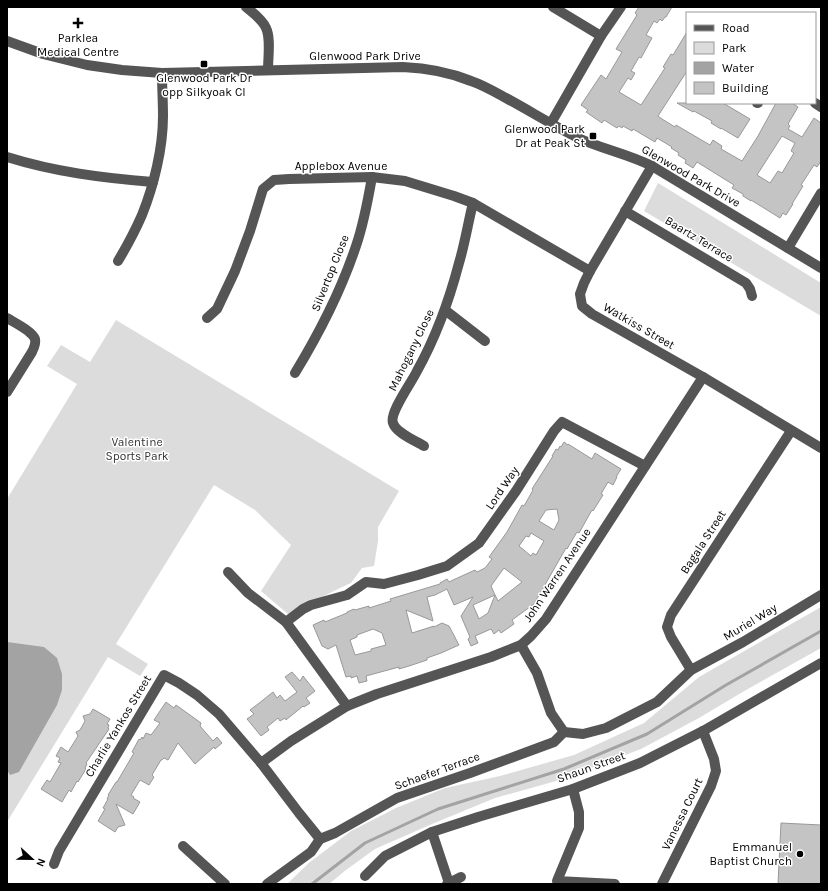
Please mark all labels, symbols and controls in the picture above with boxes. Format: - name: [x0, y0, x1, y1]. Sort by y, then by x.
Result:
- legend: [686, 12, 816, 104]
- marker: Parklea Medical Centre: [72, 17, 84, 29]
- text: Road: [722, 21, 750, 35]
- place label: Parklea Medical Centre: [37, 31, 119, 59]
- text: Park: [722, 41, 747, 55]
- street label: Glenwood Park Drive: [309, 49, 421, 63]
- marker: Glenwood Park Dr opp Silkyoak Cl: [199, 59, 209, 69]
- text: Water: [722, 61, 755, 75]
- place label: Glenwood Park Dr opp Silkyoak Cl: [156, 71, 253, 99]
- text: Building: [722, 81, 769, 95]
- place label: Glenwood Park Dr at Peak St: [504, 122, 585, 150]
- marker: Glenwood Park Dr at Peak St: [588, 131, 598, 141]
- street label: Glenwood Park Drive: [639, 142, 743, 210]
- street label: Applebox Avenue: [295, 159, 387, 173]
- street label: Baartz Terrace: [662, 213, 736, 265]
- street label: Silvertop Close: [308, 233, 352, 313]
- street label: Watkiss Street: [601, 300, 678, 352]
- street label: Mahogany Close: [385, 307, 437, 393]
- park label: Valentine Sports Park: [105, 435, 169, 463]
- street label: Lord Way: [482, 463, 522, 512]
- street label: Bagala Street: [677, 507, 729, 577]
- street label: John Warren Avenue: [520, 525, 594, 625]
- street label: Muriel Way: [721, 600, 780, 644]
- street label: Charlie Yankos Street: [82, 672, 154, 780]
- street label: Shaun Street: [555, 748, 627, 786]
- street label: Schaefer Terrace: [392, 749, 482, 793]
- street label: Vanessa Court: [659, 775, 706, 852]
- north arrow: [12, 839, 52, 879]
- place label: Emmanuel Baptist Church: [710, 840, 792, 868]
- marker: Emmanuel Baptist Church: [795, 849, 805, 859]
- text: N: [33, 856, 48, 869]

